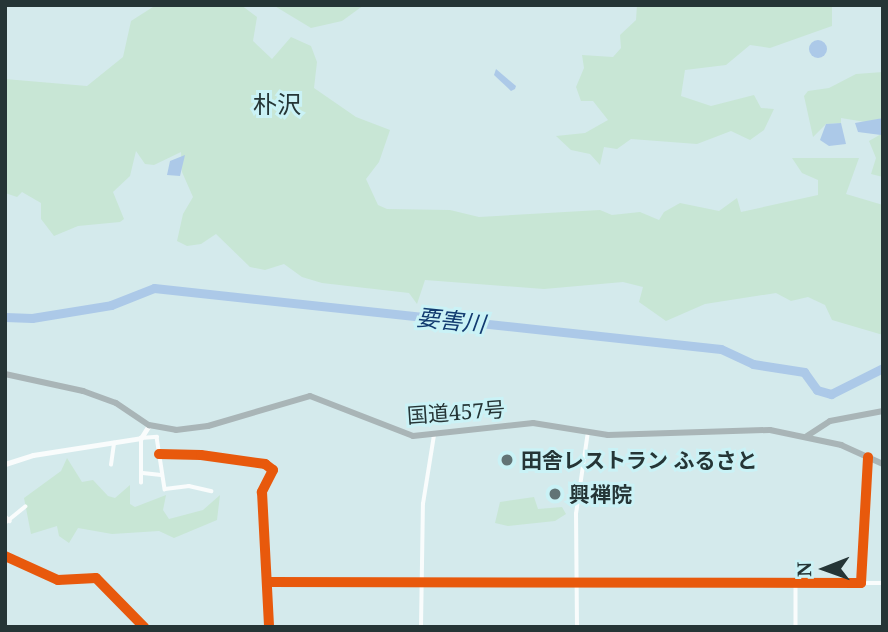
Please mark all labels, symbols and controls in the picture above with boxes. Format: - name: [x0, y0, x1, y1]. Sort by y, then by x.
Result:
- district label: 朴沢: [253, 90, 301, 118]
- water label: 要害川: [415, 303, 487, 337]
- street label: 国道457号: [406, 396, 506, 428]
- place label: 田舎レストラン ふるさと: [521, 447, 757, 473]
- marker: 田舎レストラン ふるさと: [499, 452, 515, 468]
- place label: 興禅院: [569, 481, 632, 507]
- marker: 興禅院: [547, 486, 563, 502]
- north arrow: [790, 534, 860, 604]
- text: N: [791, 562, 817, 577]

